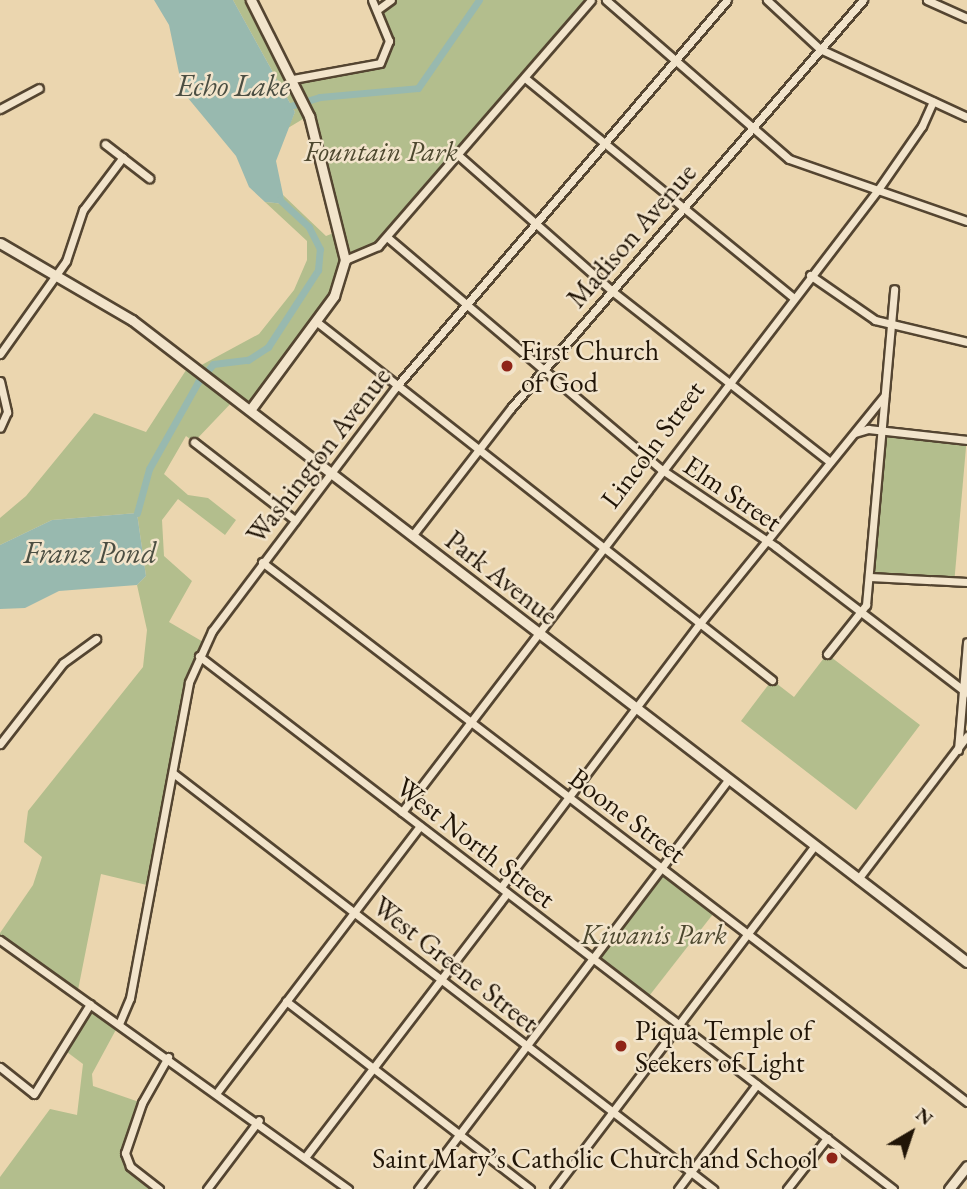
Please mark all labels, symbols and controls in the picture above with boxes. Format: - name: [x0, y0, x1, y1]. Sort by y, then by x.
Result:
- water label: Echo Lake: [176, 68, 290, 104]
- park label: Fountain Park: [304, 134, 458, 168]
- street label: Madison Avenue: [559, 156, 703, 314]
- place label: First Church of God: [521, 333, 659, 399]
- marker: First Church of God: [499, 358, 515, 374]
- street label: Washington Avenue: [239, 360, 397, 550]
- street label: Lincoln Street: [593, 374, 711, 514]
- street label: Elm Street: [677, 448, 789, 538]
- street label: Park Avenue: [439, 523, 565, 631]
- water label: Franz Pond: [23, 535, 157, 571]
- street label: Boone Street: [563, 760, 693, 870]
- street label: West North Street: [390, 769, 562, 915]
- street label: West Greene Street: [366, 889, 546, 1039]
- park label: Kiwanis Park: [581, 917, 727, 951]
- place label: Piqua Temple of Seekers of Light: [635, 1013, 812, 1079]
- marker: Piqua Temple of Seekers of Light: [613, 1038, 629, 1054]
- north arrow: [876, 1098, 946, 1168]
- text: N: [911, 1102, 938, 1131]
- place label: Saint Mary’s Catholic Church and School: [372, 1141, 818, 1175]
- marker: Saint Mary’s Catholic Church and School: [824, 1150, 840, 1166]

